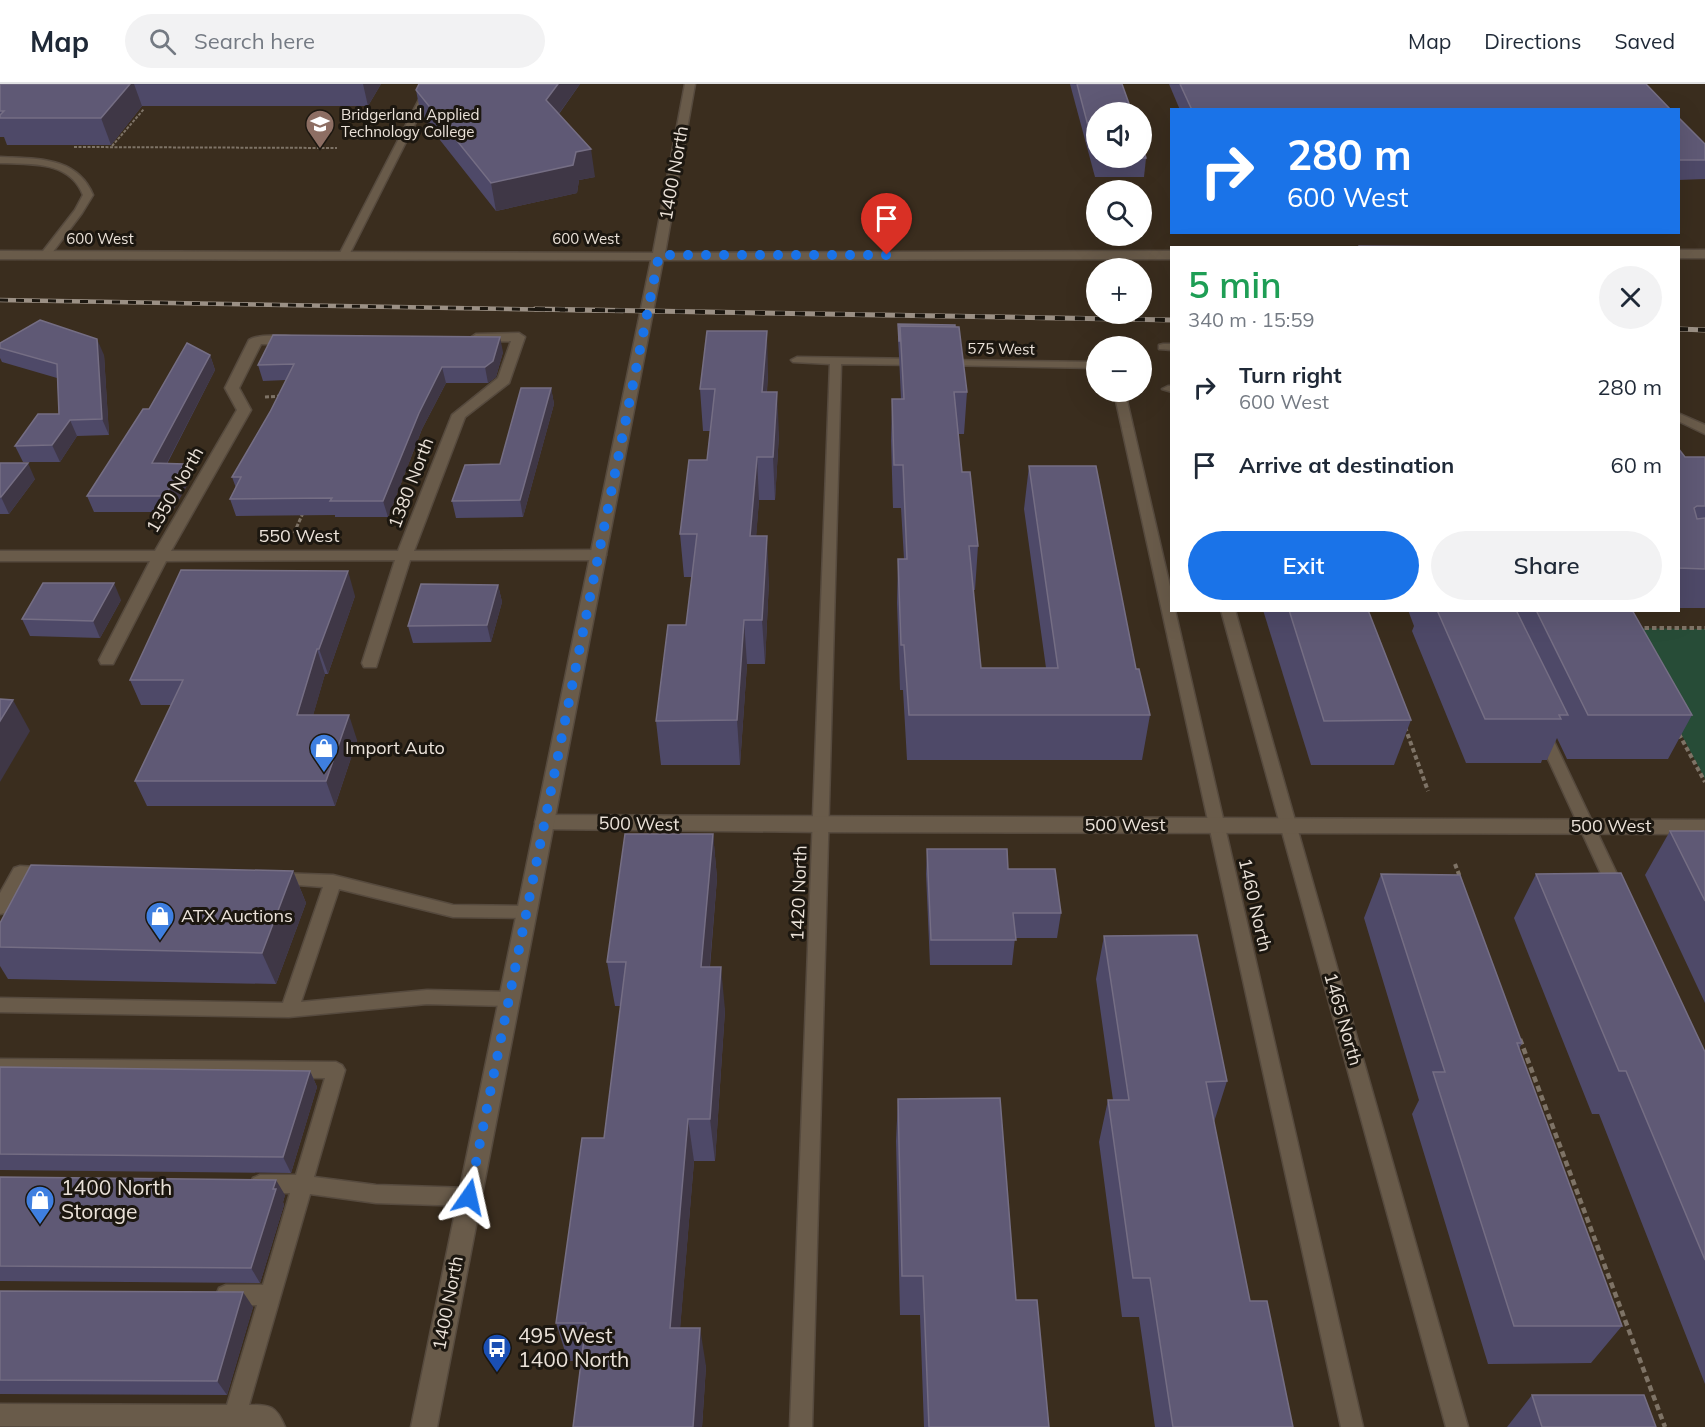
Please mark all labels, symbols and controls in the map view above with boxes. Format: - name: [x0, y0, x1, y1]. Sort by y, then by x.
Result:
- search box: [125, 14, 545, 68]
- text: Map: [30, 24, 89, 59]
- icon: search: [146, 25, 179, 58]
- text: Search here: [194, 27, 315, 55]
- text: Map: [1408, 28, 1451, 54]
- text: Directions: [1484, 28, 1581, 54]
- text: Saved: [1614, 28, 1675, 54]
- map controls: [1086, 102, 1152, 402]
- button: sound: [1086, 102, 1152, 168]
- place label: Bridgerland Applied Technology College: [341, 105, 479, 141]
- school or university icon: Bridgerland Applied Technology College: [304, 108, 336, 150]
- street label: 1400 North: [654, 124, 693, 222]
- text: 280 m: [1287, 128, 1412, 181]
- icon: right: [1188, 132, 1266, 210]
- button: search: [1086, 180, 1152, 246]
- text: 600 West: [1287, 180, 1408, 214]
- pin: [861, 193, 912, 255]
- icon: arrive: [870, 202, 903, 235]
- street label: 600 West: [66, 229, 134, 248]
- street label: 600 West: [552, 229, 620, 248]
- button: +: [1086, 258, 1152, 324]
- text: 5 min: [1188, 262, 1282, 307]
- button: close: [1599, 266, 1662, 329]
- text: 340 m · 15:59: [1188, 307, 1314, 332]
- button: −: [1086, 336, 1152, 402]
- street label: 575 West: [967, 338, 1035, 359]
- text: Turn right: [1239, 361, 1342, 389]
- icon: right: [1188, 371, 1221, 404]
- text: 280 m: [1597, 373, 1662, 401]
- text: 600 West: [1239, 389, 1329, 414]
- street label: 1380 North: [383, 434, 438, 532]
- street label: 1350 North: [141, 443, 208, 537]
- icon: arrive: [1188, 449, 1221, 482]
- text: Arrive at destination: [1239, 451, 1454, 479]
- text: 60 m: [1611, 451, 1662, 479]
- street label: 550 West: [259, 524, 340, 547]
- button: Exit: [1188, 531, 1419, 600]
- button: Share: [1431, 531, 1662, 600]
- shop icon: Import Auto: [308, 732, 340, 774]
- place label: Import Auto: [345, 736, 445, 759]
- street label: 500 West: [598, 811, 680, 836]
- street label: 500 West: [1085, 813, 1166, 836]
- street label: 500 West: [1571, 814, 1652, 837]
- street label: 1420 North: [785, 845, 812, 941]
- street label: 1460 North: [1234, 856, 1277, 954]
- shop icon: ATX Auctions: [144, 900, 176, 942]
- place label: ATX Auctions: [181, 904, 293, 927]
- street label: 1465 North: [1319, 970, 1368, 1068]
- position arrow: [437, 1165, 501, 1229]
- place label: 1400 North Storage: [61, 1174, 172, 1224]
- shop icon: 1400 North Storage: [24, 1184, 56, 1226]
- street label: 1400 North: [427, 1254, 468, 1352]
- place label: 495 West 1400 North: [518, 1322, 629, 1372]
- bus stop icon: 495 West 1400 North: [481, 1332, 513, 1374]

